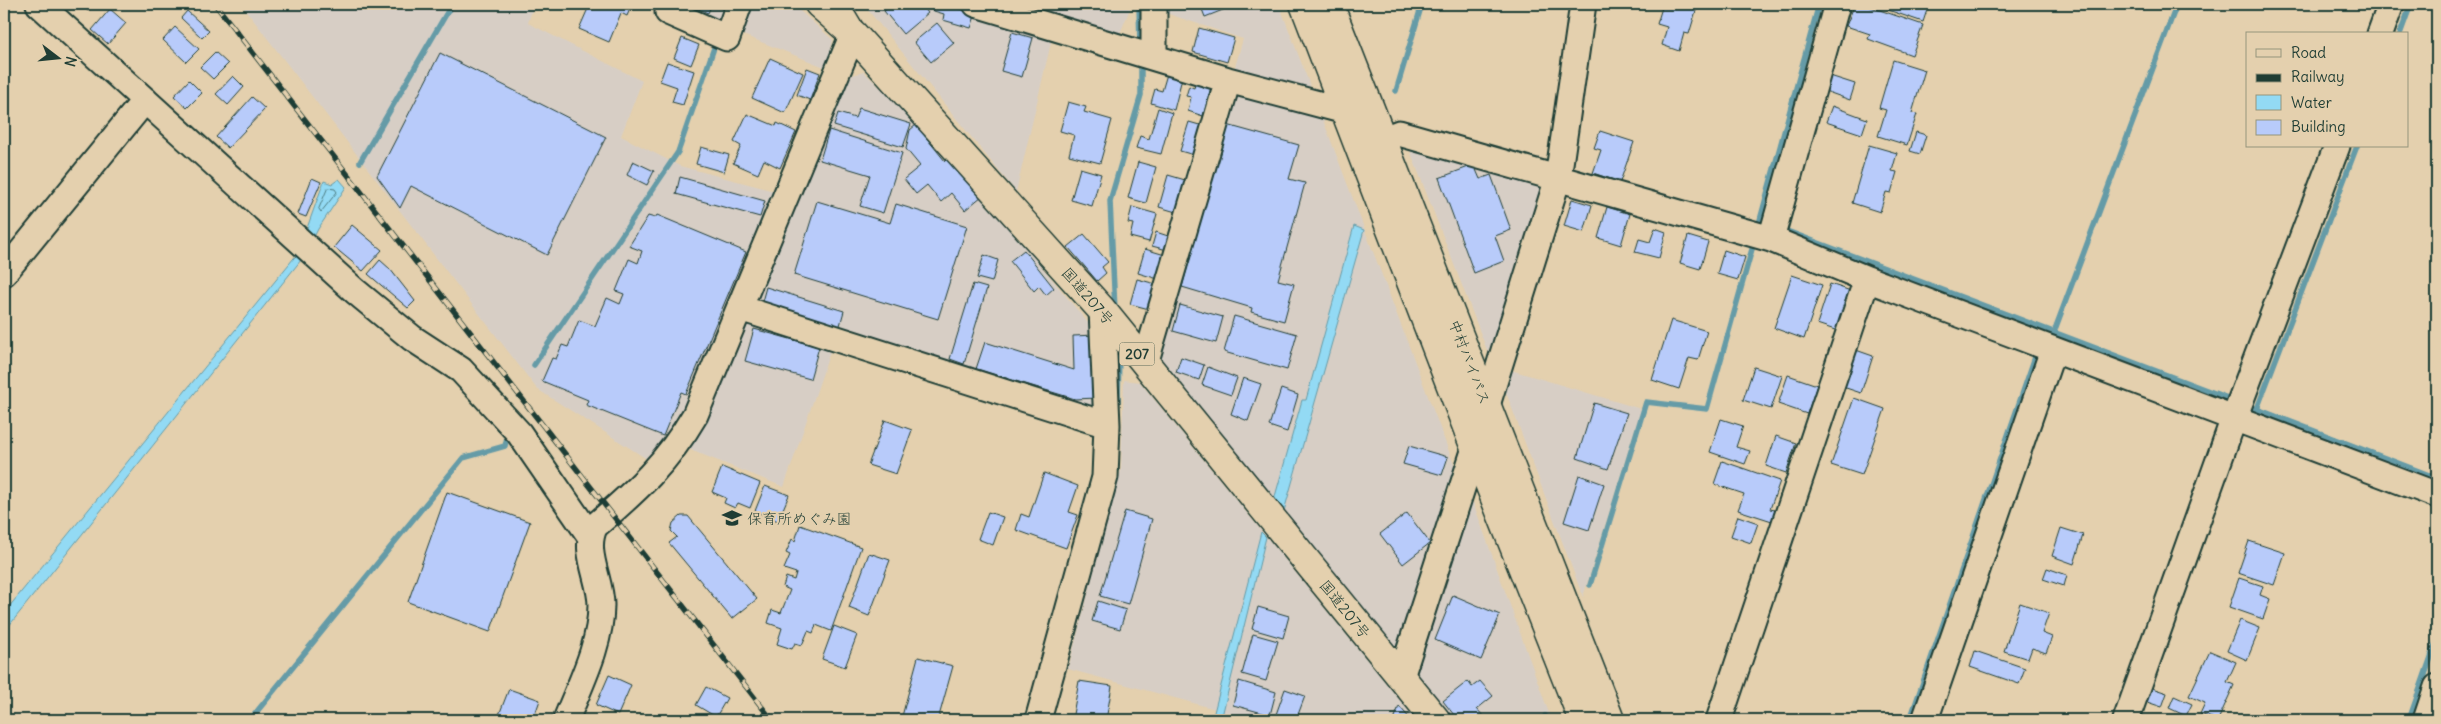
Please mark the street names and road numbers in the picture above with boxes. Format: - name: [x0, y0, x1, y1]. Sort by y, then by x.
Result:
- street label: 国道207号: [1058, 263, 1118, 329]
- street label: 中村バイパス: [1445, 317, 1495, 407]
- road number: 207: [1120, 342, 1154, 366]
- street label: 国道207号: [1316, 576, 1374, 642]

